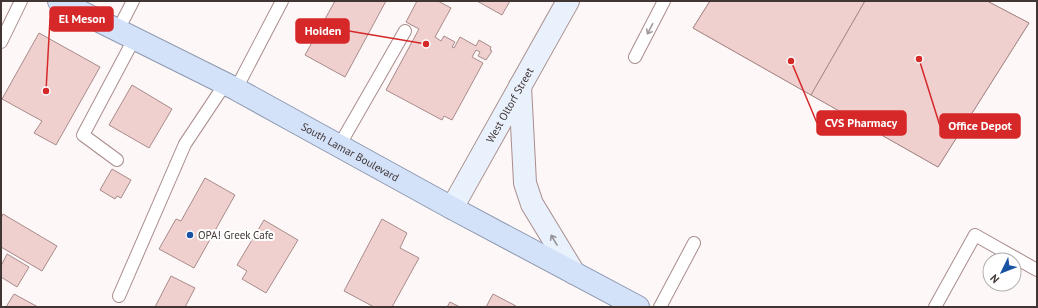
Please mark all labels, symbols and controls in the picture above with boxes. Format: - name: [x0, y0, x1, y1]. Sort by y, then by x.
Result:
- callout: El Meson: [50, 7, 113, 31]
- text: El Meson: [59, 11, 105, 26]
- callout: Hoiden: [296, 19, 349, 43]
- text: Hoiden: [305, 23, 341, 38]
- one-way arrow: [645, 23, 653, 35]
- street label: West Oltorf Street: [483, 65, 536, 145]
- callout: CVS Pharmacy: [817, 111, 906, 135]
- callout: Office Depot: [940, 114, 1020, 138]
- text: CVS Pharmacy: [825, 115, 897, 130]
- text: Office Depot: [948, 118, 1013, 133]
- street label: South Lamar Boulevard: [299, 119, 402, 185]
- place label: OPA! Greek Cafe: [198, 228, 274, 242]
- marker: OPA! Greek Cafe: [185, 230, 195, 240]
- one-way arrow: [550, 234, 558, 246]
- north arrow: [982, 252, 1022, 292]
- text: N: [987, 271, 1002, 286]

